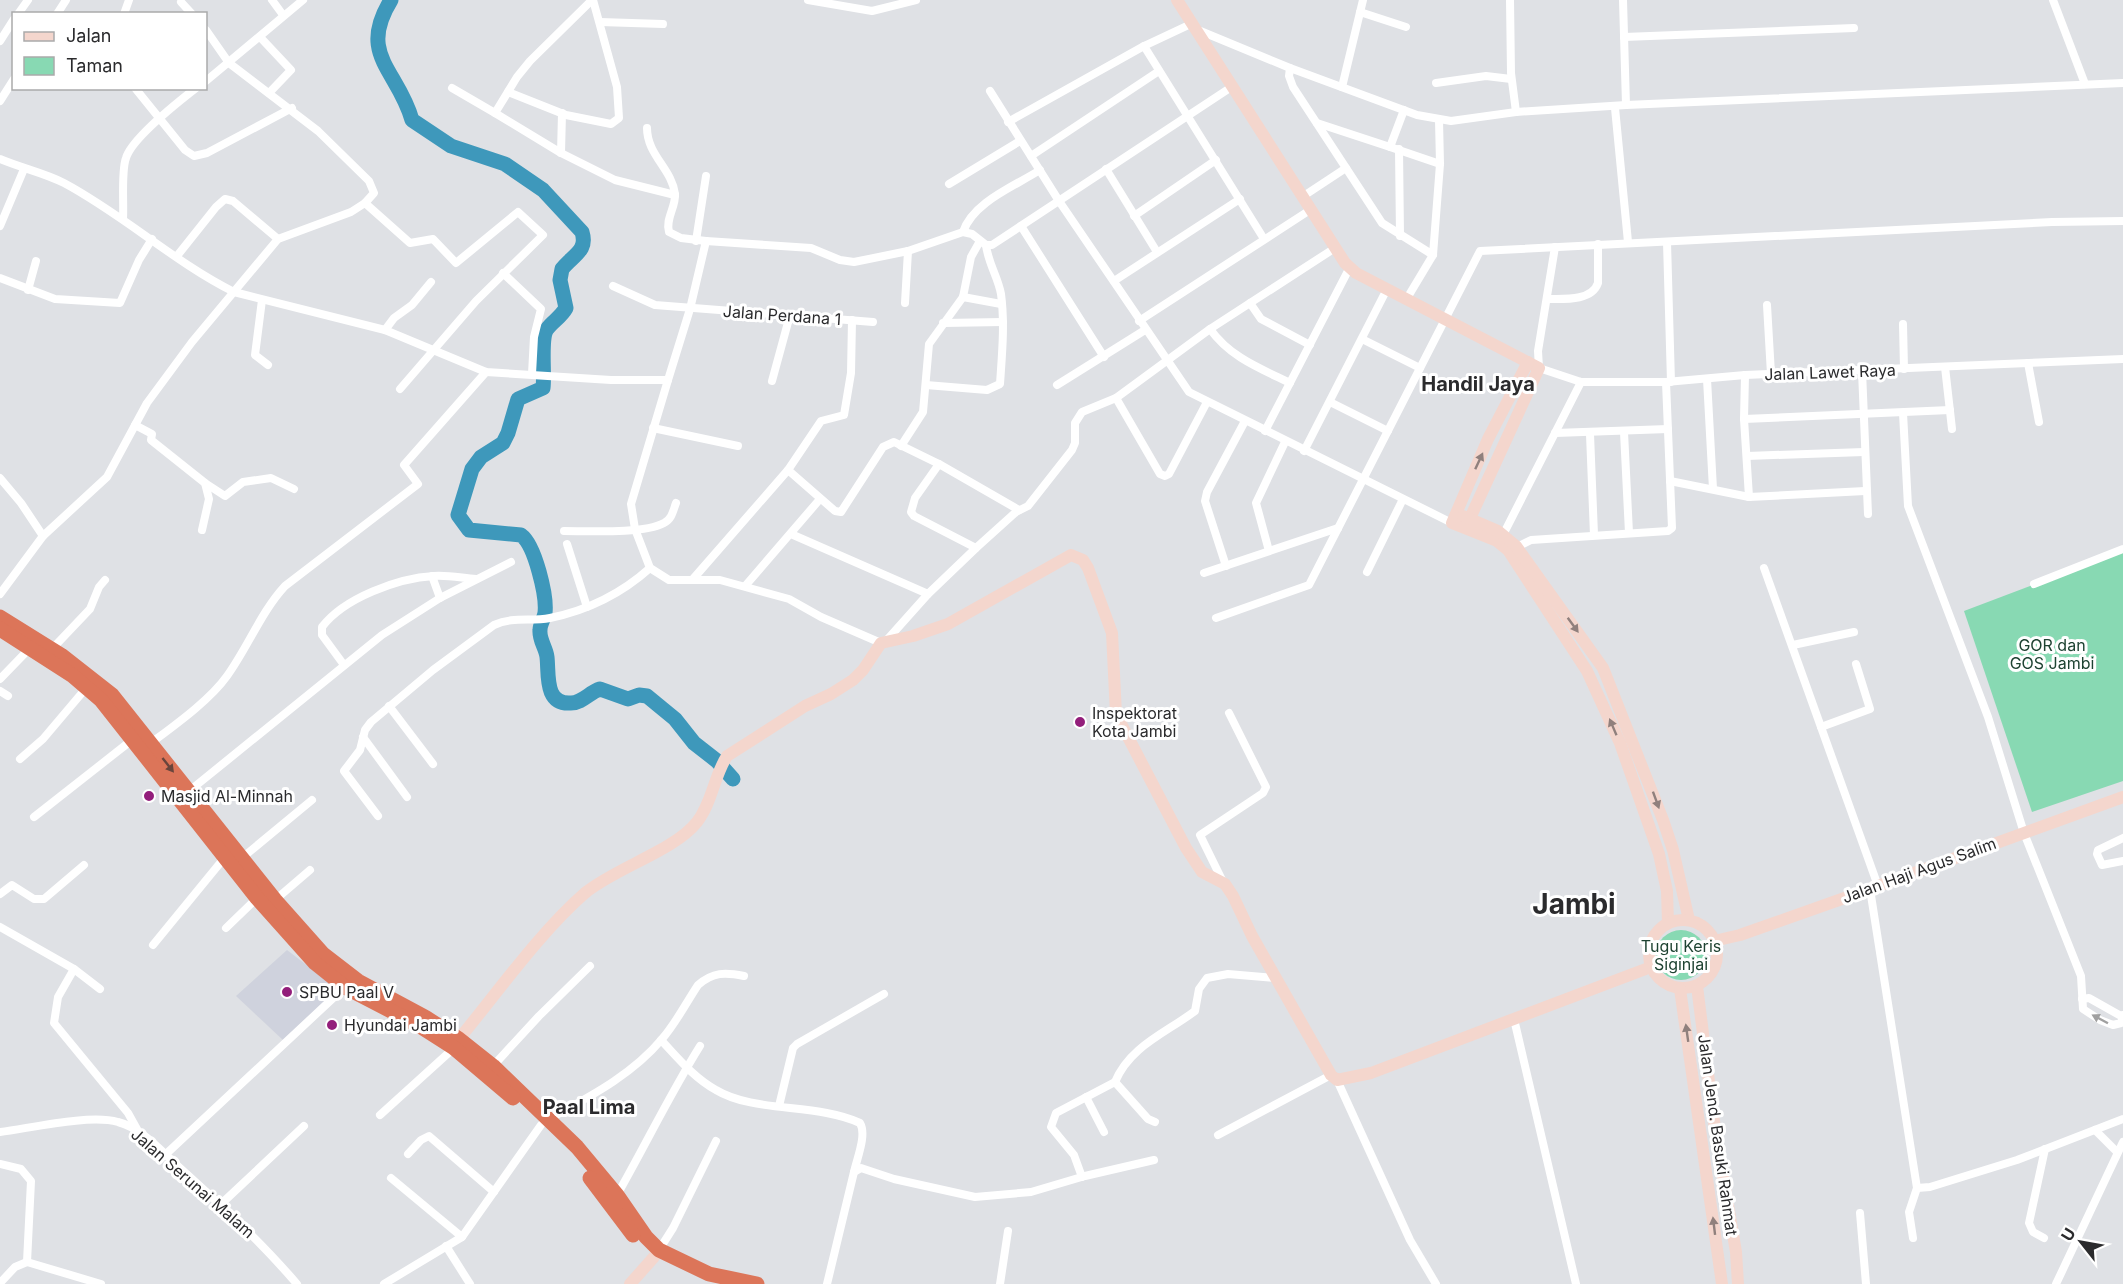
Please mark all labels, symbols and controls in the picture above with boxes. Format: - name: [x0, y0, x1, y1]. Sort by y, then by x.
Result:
- legend: [12, 12, 207, 90]
- text: Jalan: [66, 25, 111, 46]
- text: Taman: [66, 55, 123, 76]
- street label: Jalan Perdana 1: [722, 301, 842, 329]
- street label: Jalan Lawet Raya: [1764, 360, 1896, 384]
- district label: Handil Jaya: [1421, 372, 1535, 396]
- one-way arrow: [1474, 452, 1483, 469]
- one-way arrow: [1567, 617, 1578, 633]
- park label: GOR dan GOS Jambi: [2010, 635, 2094, 673]
- place label: Inspektorat Kota Jambi: [1092, 703, 1177, 741]
- marker: Inspektorat Kota Jambi: [1073, 715, 1087, 729]
- one-way arrow: [1608, 717, 1618, 735]
- one-way arrow: [161, 757, 174, 773]
- place label: Masjid Al-Minnah: [161, 786, 293, 806]
- marker: Masjid Al-Minnah: [142, 789, 156, 803]
- one-way arrow: [1652, 791, 1661, 809]
- street label: Jalan Haji Agus Salim: [1839, 833, 1999, 907]
- district label: Jambi: [1532, 887, 1616, 921]
- park label: Tugu Keris Siginjai: [1641, 936, 1721, 974]
- place label: SPBU Paal V: [299, 982, 394, 1002]
- marker: SPBU Paal V: [280, 985, 294, 999]
- one-way arrow: [2091, 1014, 2108, 1024]
- place label: Hyundai Jambi: [344, 1015, 457, 1035]
- marker: Hyundai Jambi: [325, 1018, 339, 1032]
- one-way arrow: [1682, 1024, 1691, 1043]
- street label: Jalan Jend. Basuki Rahmat: [1694, 1033, 1742, 1237]
- district label: Paal Lima: [543, 1095, 635, 1119]
- street label: Jalan Serunai Malam: [127, 1124, 259, 1242]
- north arrow: [2051, 1212, 2111, 1272]
- one-way arrow: [1709, 1217, 1718, 1236]
- text: U: [2057, 1224, 2080, 1244]

